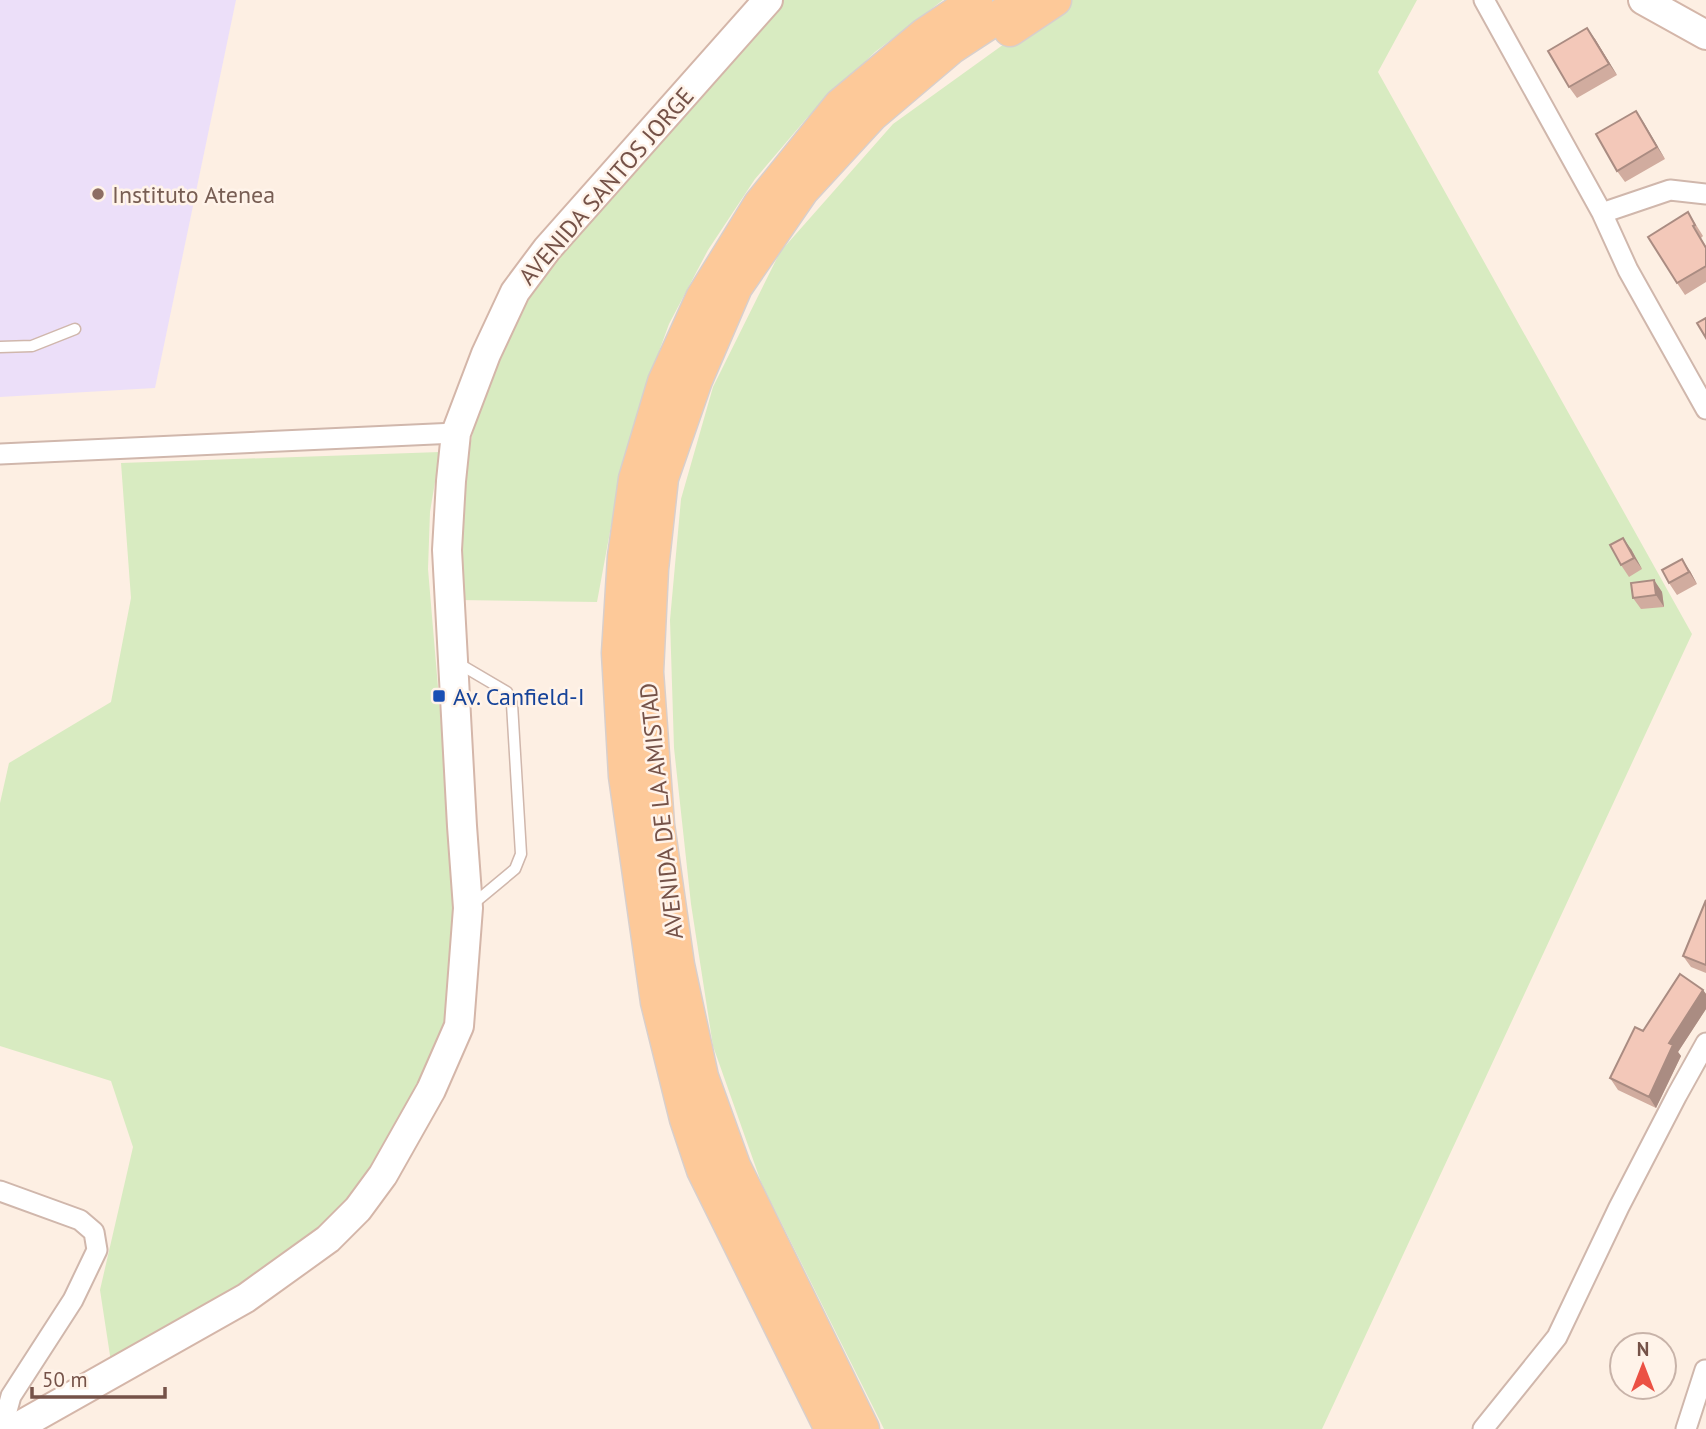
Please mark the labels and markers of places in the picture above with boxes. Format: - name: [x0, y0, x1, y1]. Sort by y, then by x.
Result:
- place label: Instituto Atenea: [112, 179, 275, 210]
- marker: Instituto Atenea: [90, 186, 106, 202]
- place label: Av. Canfield-I: [453, 681, 585, 712]
- marker: Av. Canfield-I: [431, 688, 447, 704]

